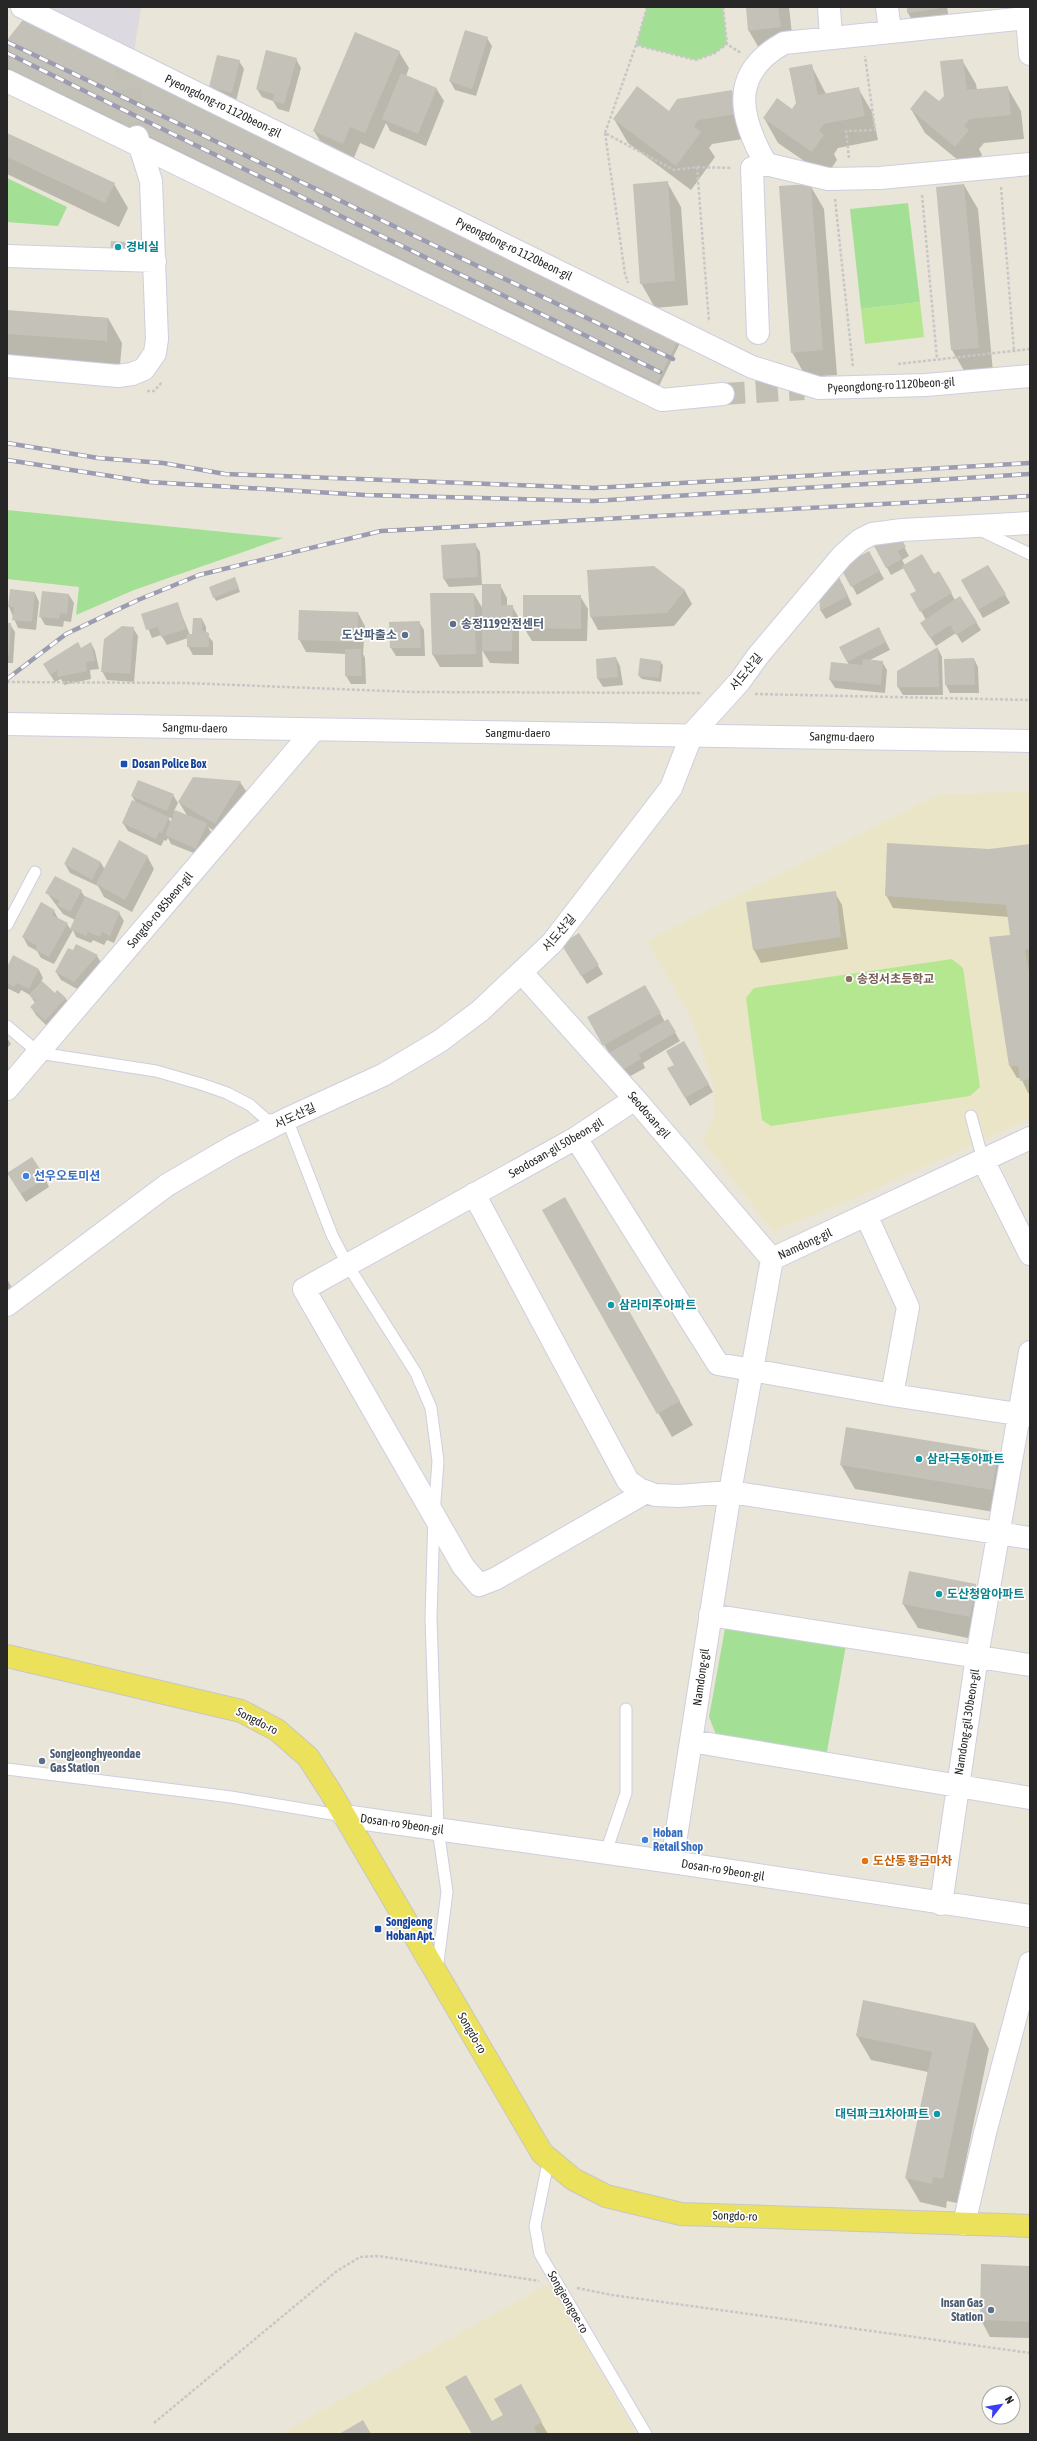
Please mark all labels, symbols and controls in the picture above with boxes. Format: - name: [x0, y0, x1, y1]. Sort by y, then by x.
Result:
- street label: Pyeongdong-ro 1120beon-gil: [162, 72, 284, 141]
- street label: Pyeongdong-ro 1120beon-gil: [453, 215, 575, 284]
- place label: 경비실: [126, 240, 159, 254]
- marker: 경비실: [113, 242, 123, 252]
- street label: Pyeongdong-ro 1120beon-gil: [827, 375, 956, 395]
- place label: 송정119안전센터: [461, 617, 544, 631]
- marker: 송정119안전센터: [448, 619, 458, 629]
- place label: 도산파출소: [342, 628, 397, 642]
- marker: 도산파출소: [400, 630, 410, 640]
- street label: 서도산길: [727, 650, 765, 694]
- street label: Sangmu-daero: [162, 720, 228, 736]
- street label: Sangmu-daero: [486, 726, 551, 740]
- street label: Sangmu-daero: [809, 729, 875, 745]
- place label: Dosan Police Box: [132, 757, 207, 771]
- marker: Dosan Police Box: [119, 759, 129, 769]
- street label: Songdo-ro 85beon-gil: [124, 869, 196, 951]
- street label: 서도산길: [539, 912, 579, 954]
- place label: 송정서초등학교: [857, 972, 934, 986]
- marker: 송정서초등학교: [844, 974, 854, 984]
- street label: Seodosan-gil: [625, 1089, 674, 1142]
- street label: 서도산길: [272, 1100, 318, 1132]
- street label: Seodosan-gil 50beon-gil: [506, 1115, 606, 1181]
- place label: 선우오토미션: [34, 1169, 100, 1183]
- marker: 선우오토미션: [21, 1171, 31, 1181]
- street label: Namdong-gil: [776, 1225, 835, 1263]
- place label: 삼라미주아파트: [619, 1298, 696, 1312]
- marker: 삼라미주아파트: [606, 1300, 616, 1310]
- place label: 삼라극동아파트: [927, 1452, 1004, 1466]
- marker: 삼라극동아파트: [914, 1454, 924, 1464]
- place label: 도산청암아파트: [947, 1587, 1024, 1601]
- marker: 도산청암아파트: [934, 1589, 944, 1599]
- street label: Namdong-gil: [690, 1647, 712, 1707]
- street label: Namdong-gil 30beon-gil: [952, 1667, 982, 1776]
- street label: Songdo-ro: [234, 1705, 281, 1738]
- place label: Songjeonghyeondae Gas Station: [50, 1747, 141, 1775]
- marker: Songjeonghyeondae Gas Station: [37, 1756, 47, 1766]
- street label: Dosan-ro 9beon-gil: [359, 1811, 445, 1837]
- place label: Hoban Retail Shop: [653, 1826, 704, 1854]
- marker: Hoban Retail Shop: [640, 1835, 650, 1845]
- place label: 도산동 황금마차: [873, 1854, 952, 1868]
- marker: 도산동 황금마차: [860, 1856, 870, 1866]
- street label: Dosan-ro 9beon-gil: [680, 1857, 766, 1884]
- place label: Songjeong Hoban Apt.: [386, 1915, 435, 1943]
- marker: Songjeong Hoban Apt.: [373, 1924, 383, 1934]
- street label: Songdo-ro: [455, 2010, 489, 2056]
- place label: 대덕파크1차아파트: [835, 2107, 929, 2121]
- marker: 대덕파크1차아파트: [932, 2109, 942, 2119]
- street label: Songdo-ro: [712, 2208, 758, 2224]
- street label: Songjeongoe-ro: [545, 2268, 592, 2336]
- place label: Insan Gas Station: [941, 2296, 984, 2324]
- marker: Insan Gas Station: [986, 2305, 996, 2315]
- north arrow: [981, 2385, 1021, 2425]
- text: N: [1003, 2394, 1016, 2406]

